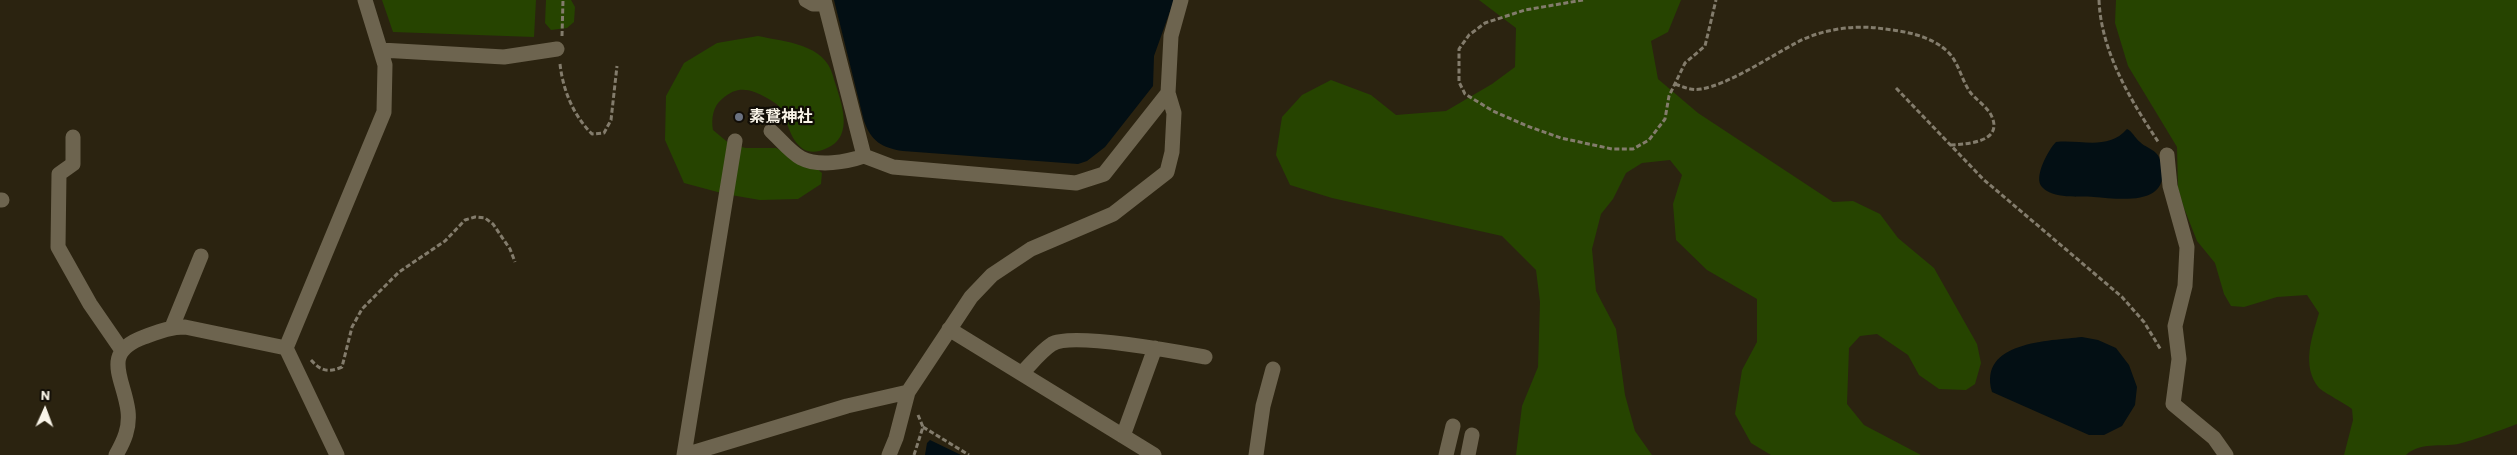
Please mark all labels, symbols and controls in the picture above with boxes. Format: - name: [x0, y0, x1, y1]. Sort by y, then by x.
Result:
- place label: 素鵞神社: [749, 107, 813, 127]
- marker: 素鵞神社: [733, 111, 745, 123]
- north arrow: [20, 385, 70, 435]
- text: N: [41, 386, 50, 403]

